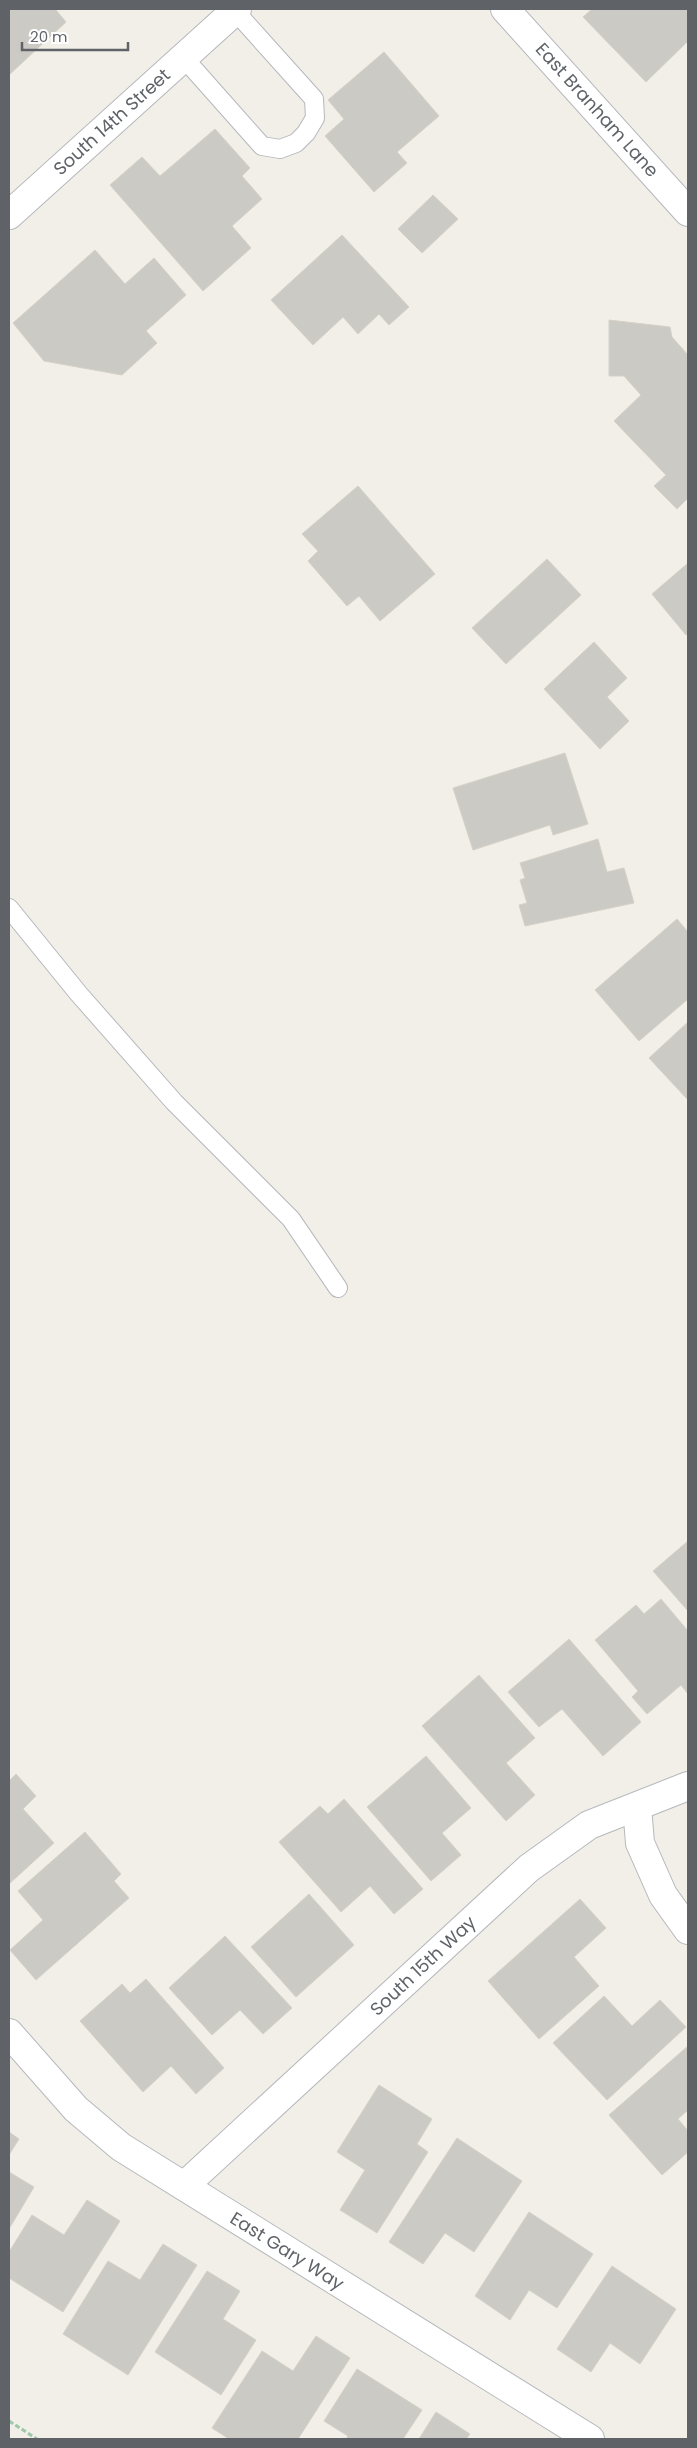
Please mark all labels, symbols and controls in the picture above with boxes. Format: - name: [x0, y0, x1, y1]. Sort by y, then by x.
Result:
- scale bar: [22, 20, 129, 52]
- text: 20 m: [30, 26, 68, 47]
- street label: East Branham Lane: [530, 37, 665, 182]
- street label: South 14th Street: [48, 62, 175, 181]
- street label: South 15th Way: [364, 1910, 481, 2021]
- street label: East Gary Way: [226, 2206, 349, 2296]

